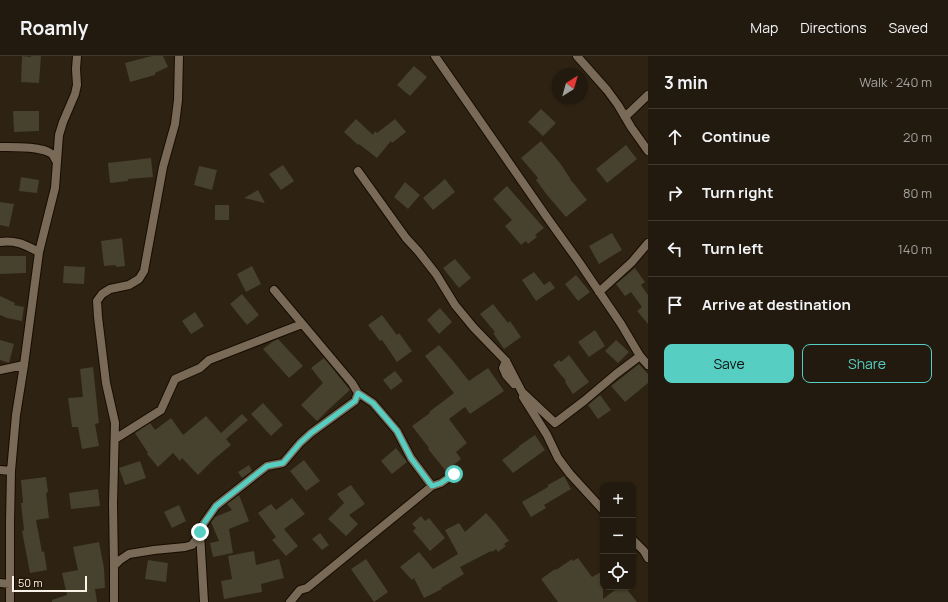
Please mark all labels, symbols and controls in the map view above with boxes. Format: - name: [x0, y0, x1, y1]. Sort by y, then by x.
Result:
- text: Roamly: [20, 15, 88, 41]
- text: Map: [750, 18, 778, 37]
- text: Directions: [800, 18, 867, 37]
- text: Saved: [889, 18, 928, 37]
- north arrow: [552, 68, 588, 104]
- text: 3 min: [664, 71, 708, 94]
- text: Walk · 240 m: [859, 73, 932, 91]
- icon: ahead: [664, 126, 686, 148]
- text: Continue: [702, 126, 770, 147]
- text: 20 m: [903, 128, 932, 146]
- icon: right: [664, 182, 686, 204]
- text: Turn right: [702, 182, 773, 203]
- text: 80 m: [903, 184, 932, 202]
- icon: left: [664, 238, 686, 260]
- text: Turn left: [702, 238, 764, 259]
- text: 140 m: [898, 240, 932, 258]
- icon: arrive: [664, 294, 686, 316]
- text: Arrive at destination: [702, 294, 851, 315]
- button: Save: [664, 344, 794, 383]
- button: Share: [802, 344, 932, 383]
- route start: [445, 465, 463, 483]
- map controls: [600, 482, 636, 590]
- button: +: [600, 482, 636, 518]
- button: −: [600, 518, 636, 554]
- route end: [191, 523, 209, 541]
- button: locate: [600, 554, 636, 590]
- scale bar: [12, 574, 87, 593]
- text: 50 m: [18, 575, 43, 590]

